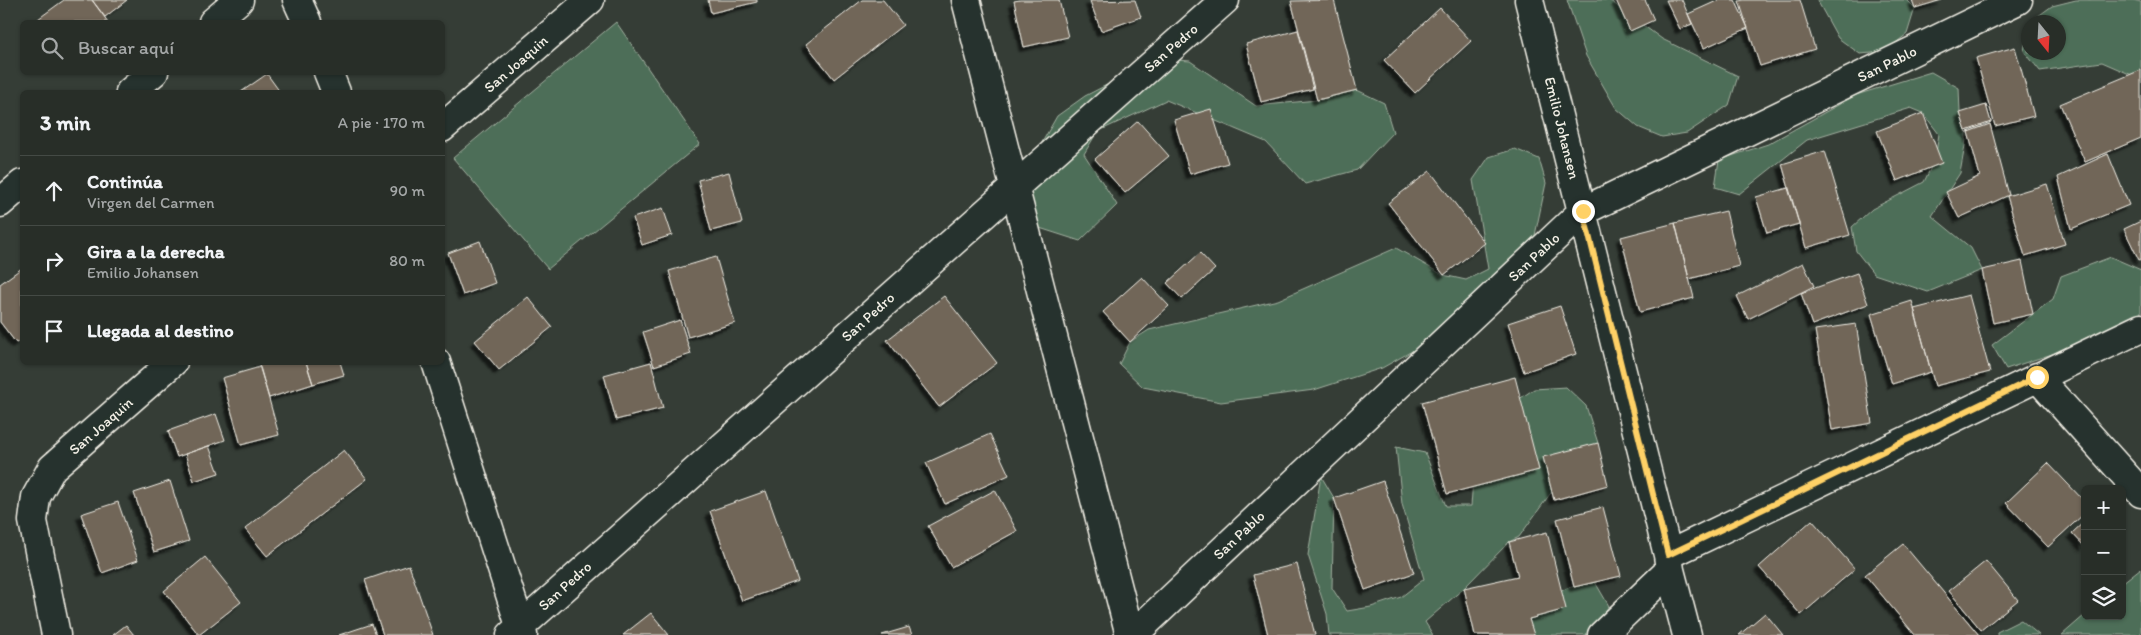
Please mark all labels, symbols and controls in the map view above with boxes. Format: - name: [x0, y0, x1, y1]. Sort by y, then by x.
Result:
- north arrow: [2021, 15, 2066, 60]
- search box: [20, 20, 445, 75]
- street label: San Pedro: [1140, 20, 1202, 76]
- street label: San Joaquin: [480, 31, 552, 97]
- icon: search: [38, 34, 66, 62]
- text: Buscar aquí: [78, 36, 174, 59]
- street label: San Pablo: [1854, 42, 1920, 86]
- street label: Emilio Johansen: [1541, 75, 1584, 181]
- text: 3 min: [40, 110, 90, 135]
- text: A pie · 170 m: [338, 113, 425, 132]
- text: Continúa: [87, 170, 163, 193]
- icon: ahead: [40, 177, 68, 205]
- text: 90 m: [390, 181, 425, 200]
- text: Virgen del Carmen: [87, 193, 215, 212]
- route end: [1572, 200, 1595, 223]
- street label: San Pablo: [1505, 229, 1563, 285]
- text: Gira a la derecha: [87, 240, 225, 263]
- icon: right: [40, 247, 68, 275]
- text: 80 m: [389, 251, 425, 270]
- text: Emilio Johansen: [87, 263, 199, 282]
- street label: San Pedro: [838, 288, 898, 346]
- icon: arrive: [40, 317, 68, 345]
- text: Llegada al destino: [87, 319, 234, 342]
- route start: [2026, 366, 2049, 389]
- street label: San Joaquin: [65, 393, 137, 459]
- map controls: [2081, 485, 2126, 620]
- button: +: [2081, 485, 2126, 530]
- street label: San Pablo: [1210, 507, 1268, 563]
- button: −: [2081, 530, 2126, 575]
- street label: San Pedro: [535, 557, 595, 615]
- button: layers: [2081, 575, 2126, 620]

